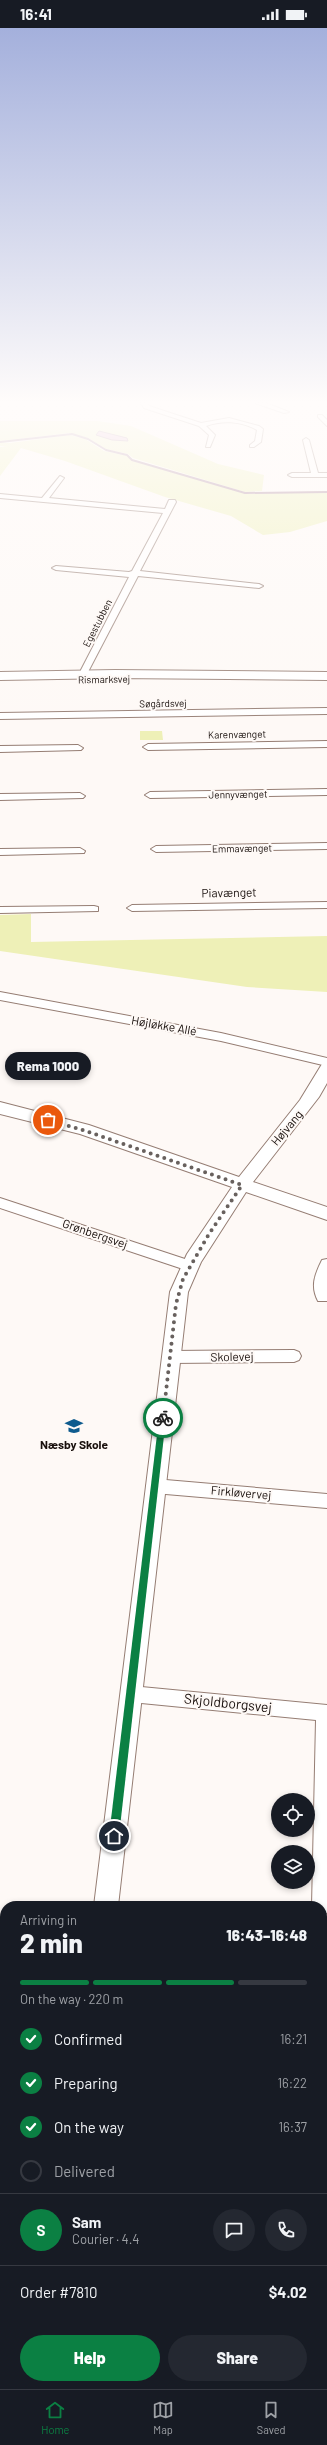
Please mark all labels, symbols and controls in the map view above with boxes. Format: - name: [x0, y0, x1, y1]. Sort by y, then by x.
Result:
- text: 16:41: [20, 5, 52, 23]
- street label: Egestubben: [80, 597, 114, 649]
- street label: Rismarksvej: [78, 673, 130, 685]
- street label: Søgårdsvej: [139, 697, 187, 709]
- street label: Karenvænget: [208, 727, 266, 741]
- street label: Jennyvænget: [208, 787, 268, 801]
- street label: Emmavænget: [212, 841, 273, 855]
- street label: Piavænget: [201, 885, 257, 899]
- street label: Højløkke Allé: [130, 1012, 198, 1038]
- callout: Rema 1000: [5, 1052, 91, 1080]
- text: Rema 1000: [17, 1058, 79, 1074]
- pin: [31, 1103, 65, 1137]
- street label: Højvang: [267, 1107, 305, 1148]
- icon: bag: [37, 1109, 59, 1131]
- street label: Grønbergsvej: [61, 1215, 130, 1251]
- street label: Skolevej: [210, 1349, 254, 1363]
- courier: [143, 1398, 183, 1438]
- icon: bike: [152, 1407, 174, 1429]
- school or university icon: Næsby Skole: [64, 1416, 84, 1436]
- place label: Næsby Skole: [40, 1437, 108, 1451]
- street label: Firkløvervej: [210, 1482, 272, 1502]
- street label: Skjoldborgsvej: [183, 1689, 273, 1716]
- map controls: [271, 1793, 315, 1889]
- button: locate: [271, 1793, 315, 1837]
- pin: [97, 1819, 131, 1853]
- icon: home: [103, 1825, 125, 1847]
- button: layers: [271, 1845, 315, 1889]
- text: Arriving in: [20, 1912, 77, 1928]
- text: 16:43–16:48: [226, 1926, 307, 1944]
- text: 2 min: [20, 1927, 83, 1958]
- text: On the way · 220 m: [20, 1991, 123, 2007]
- icon: check: [20, 2028, 42, 2050]
- text: Confirmed: [54, 2030, 122, 2048]
- text: 16:21: [280, 2031, 307, 2047]
- icon: check: [20, 2072, 42, 2094]
- text: Preparing: [54, 2074, 118, 2092]
- text: 16:22: [277, 2075, 307, 2091]
- icon: check: [20, 2116, 42, 2138]
- text: On the way: [54, 2118, 124, 2136]
- text: 16:37: [279, 2119, 307, 2135]
- text: Delivered: [54, 2162, 115, 2180]
- button: chat: [213, 2209, 255, 2251]
- button: phone: [265, 2209, 307, 2251]
- text: Sam: [72, 2213, 101, 2231]
- text: S: [37, 2221, 45, 2239]
- text: Courier · 4.4: [72, 2231, 140, 2247]
- text: Order #7810: [20, 2283, 97, 2301]
- text: $4.02: [269, 2283, 307, 2301]
- button: Help: [20, 2335, 160, 2381]
- button: Share: [168, 2335, 307, 2381]
- tab: Home: [41, 2399, 69, 2436]
- tab: Map: [152, 2399, 174, 2436]
- tab: Saved: [257, 2399, 286, 2436]

